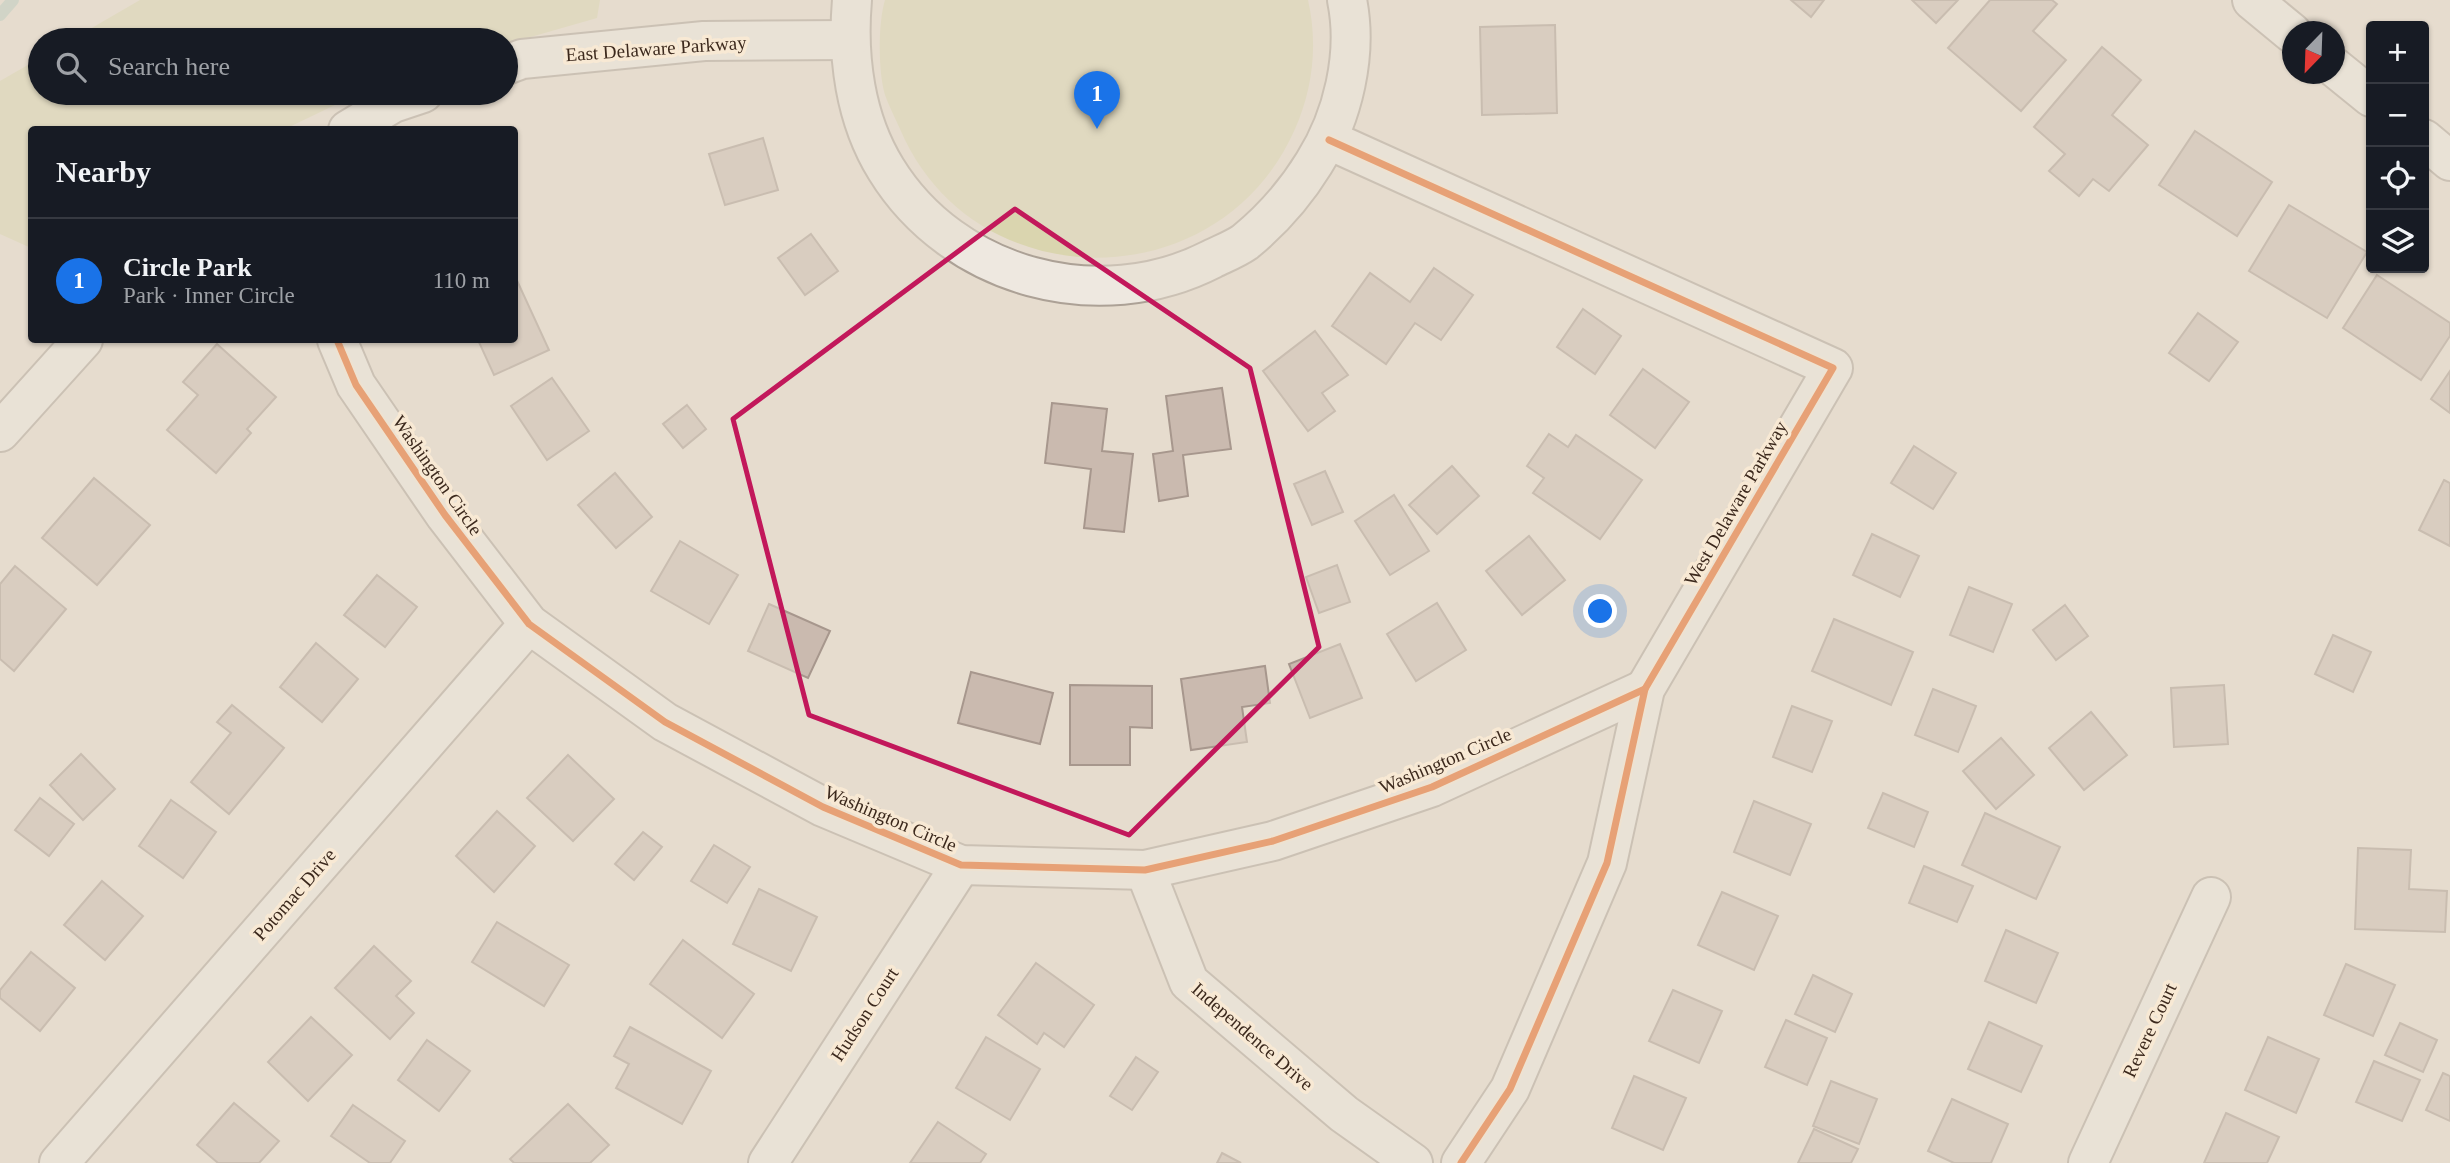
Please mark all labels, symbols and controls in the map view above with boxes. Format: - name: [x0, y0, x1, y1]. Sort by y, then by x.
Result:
- north arrow: [2282, 21, 2345, 84]
- map controls: [2366, 21, 2429, 273]
- button: +: [2366, 21, 2429, 84]
- search box: [28, 28, 518, 105]
- street label: East Delaware Parkway: [565, 32, 748, 65]
- icon: search: [52, 48, 90, 86]
- text: Search here: [108, 52, 230, 81]
- pin: 1: [1074, 71, 1120, 129]
- button: −: [2366, 84, 2429, 147]
- button: locate: [2366, 147, 2429, 210]
- text: Nearby: [56, 155, 151, 188]
- button: layers: [2366, 210, 2429, 273]
- text: Circle Park: [123, 253, 252, 282]
- text: 1: [73, 268, 85, 293]
- text: 110 m: [433, 268, 490, 293]
- text: Park · Inner Circle: [123, 283, 295, 308]
- street label: Washington Circle: [388, 411, 487, 539]
- street label: West Delaware Parkway: [1680, 417, 1791, 589]
- your location: [1583, 594, 1617, 628]
- street label: Washington Circle: [1376, 723, 1514, 798]
- street label: Washington Circle: [822, 781, 960, 856]
- street label: Potomac Drive: [249, 844, 340, 944]
- street label: Hudson Court: [826, 963, 903, 1065]
- street label: Independence Drive: [1188, 978, 1317, 1095]
- street label: Revere Court: [2118, 979, 2181, 1081]

